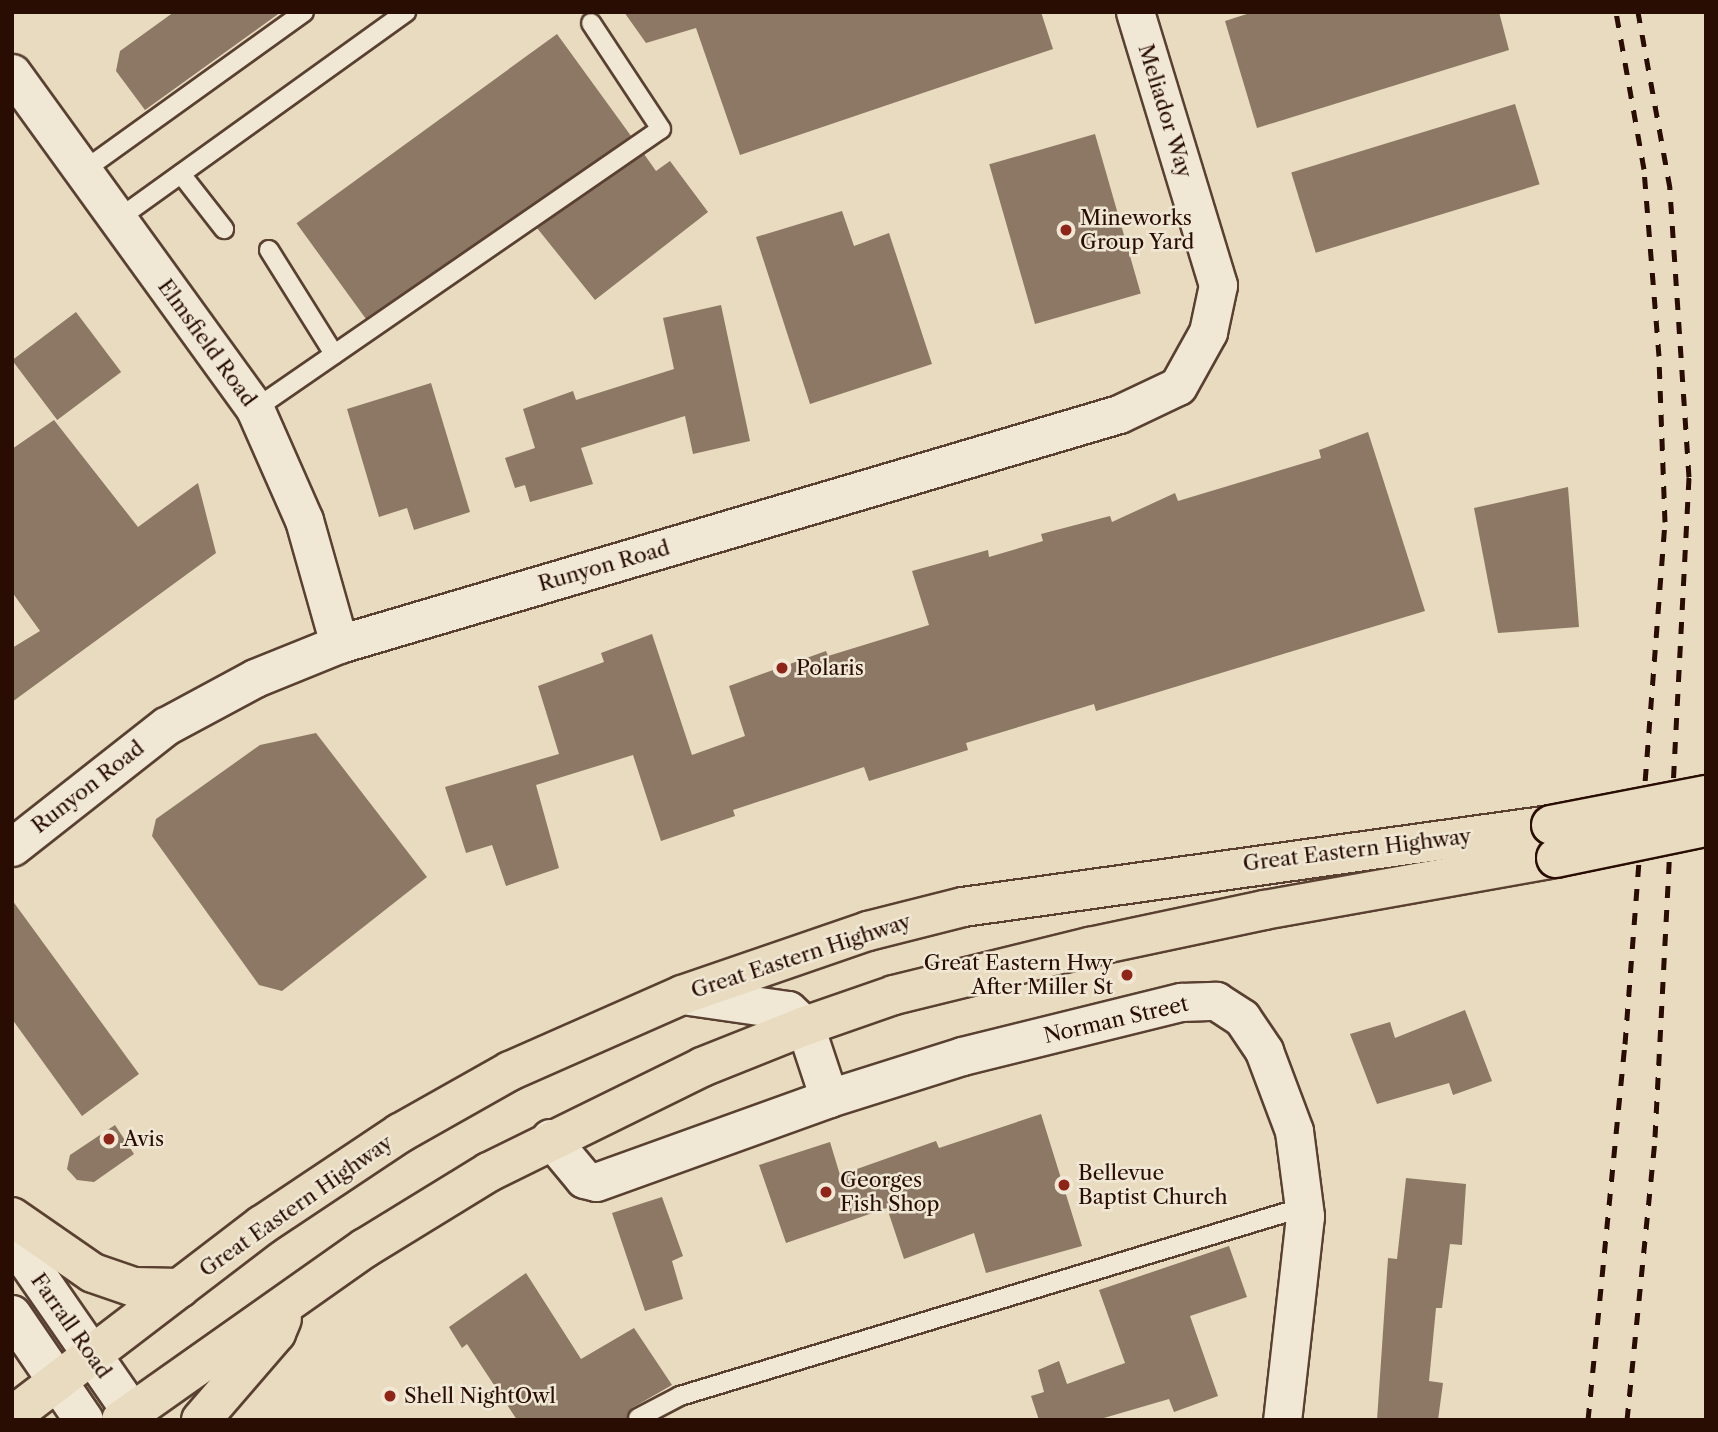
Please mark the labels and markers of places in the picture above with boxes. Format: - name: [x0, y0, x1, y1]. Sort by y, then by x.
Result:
- place label: Mineworks Group Yard: [1080, 205, 1195, 255]
- marker: Mineworks Group Yard: [1058, 222, 1074, 238]
- place label: Polaris: [796, 655, 864, 681]
- marker: Polaris: [774, 660, 790, 676]
- place label: Great Eastern Hwy After Miller St: [924, 950, 1113, 1000]
- marker: Great Eastern Hwy After Miller St: [1119, 967, 1135, 983]
- place label: Avis: [123, 1126, 164, 1152]
- marker: Avis: [101, 1131, 117, 1147]
- place label: Bellevue Baptist Church: [1078, 1160, 1228, 1210]
- place label: Georges Fish Shop: [840, 1167, 939, 1217]
- marker: Bellevue Baptist Church: [1056, 1177, 1072, 1193]
- marker: Georges Fish Shop: [818, 1184, 834, 1200]
- place label: Shell NightOwl: [404, 1383, 556, 1409]
- marker: Shell NightOwl: [382, 1388, 398, 1404]

